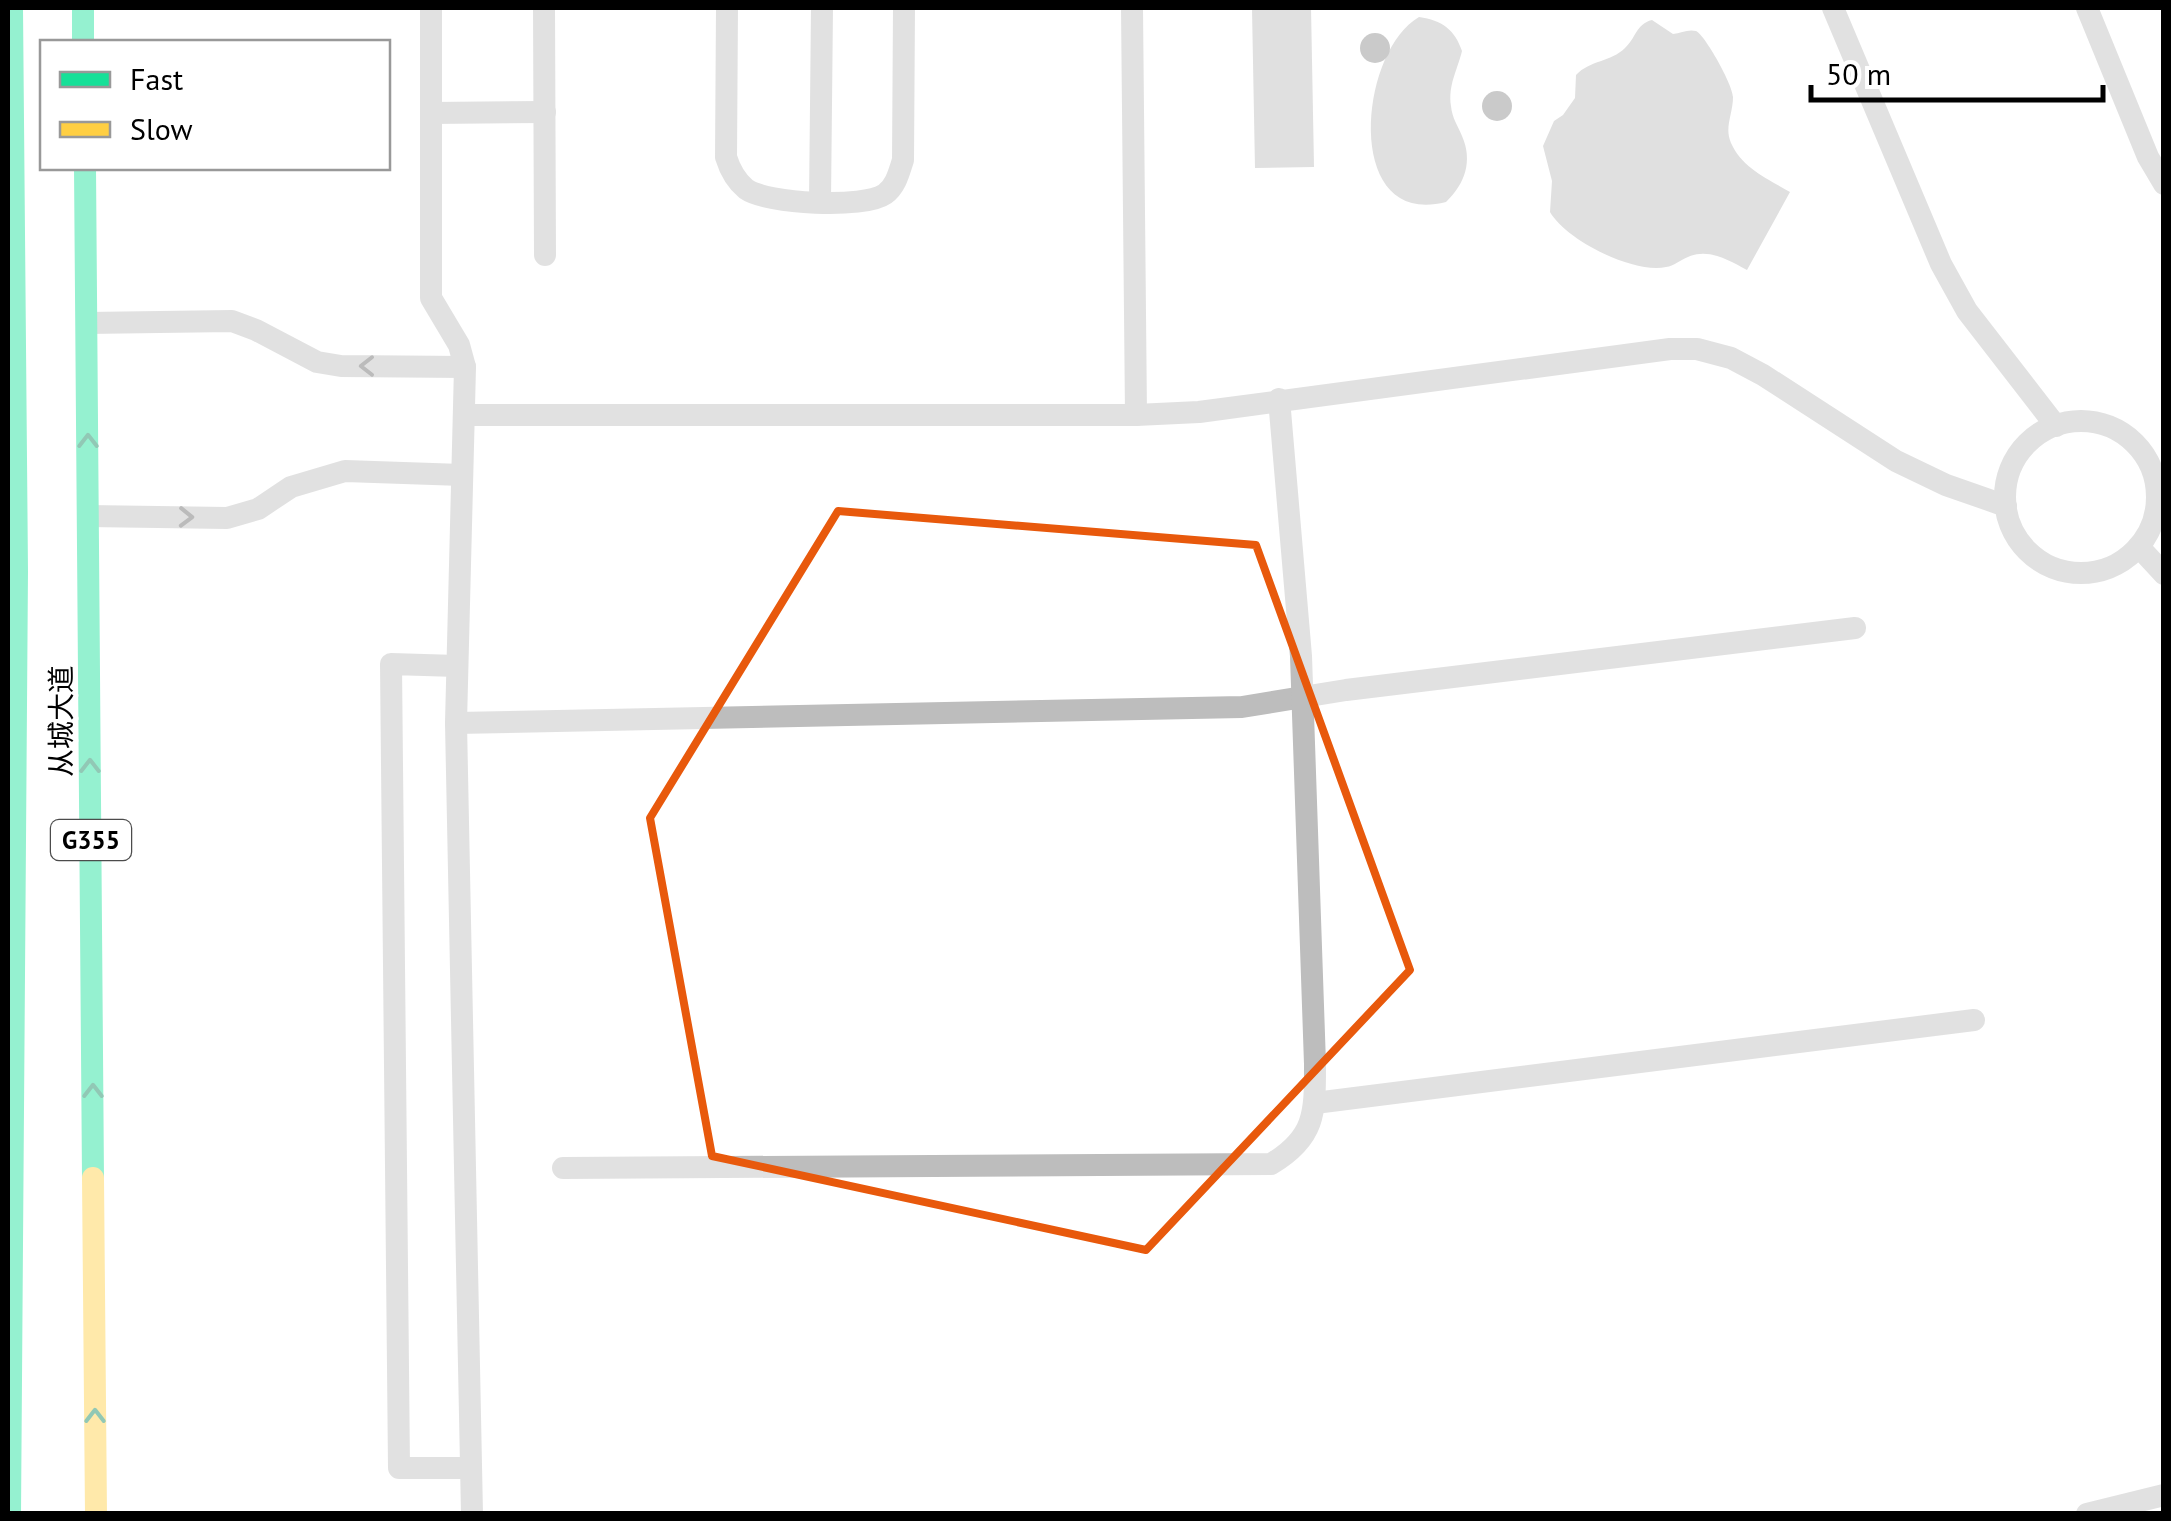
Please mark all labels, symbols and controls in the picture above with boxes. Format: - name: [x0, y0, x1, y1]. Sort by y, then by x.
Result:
- legend: [40, 40, 390, 170]
- scale bar: [1811, 40, 2104, 102]
- text: 50 m: [1826, 54, 1891, 93]
- text: Fast: [130, 59, 183, 98]
- text: Slow: [130, 109, 193, 148]
- one-way arrow: [359, 356, 375, 377]
- one-way arrow: [77, 433, 99, 448]
- one-way arrow: [178, 506, 194, 528]
- street label: 从城大道: [42, 665, 79, 777]
- one-way arrow: [79, 758, 101, 774]
- road number: G355: [51, 820, 131, 860]
- one-way arrow: [82, 1083, 104, 1098]
- one-way arrow: [85, 1408, 106, 1424]

